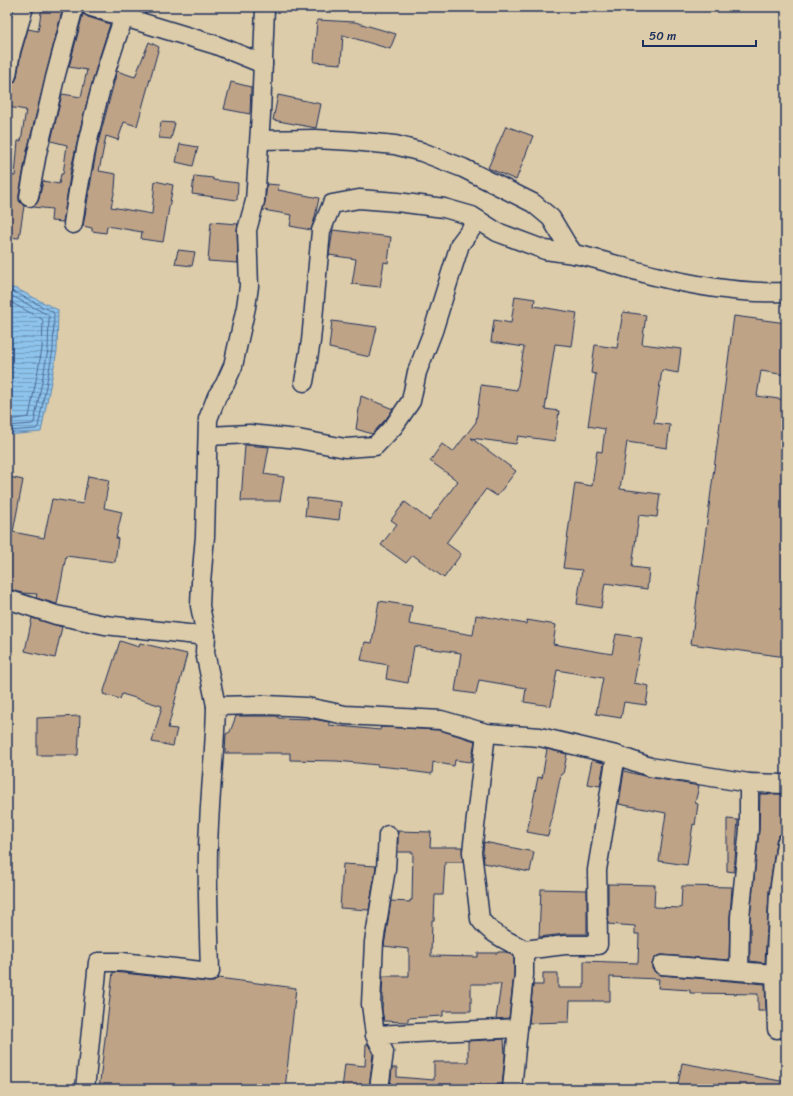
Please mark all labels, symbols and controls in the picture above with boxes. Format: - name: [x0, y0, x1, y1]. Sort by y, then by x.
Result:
- scale bar: [643, 22, 756, 48]
- text: 50 m: [649, 25, 676, 47]

